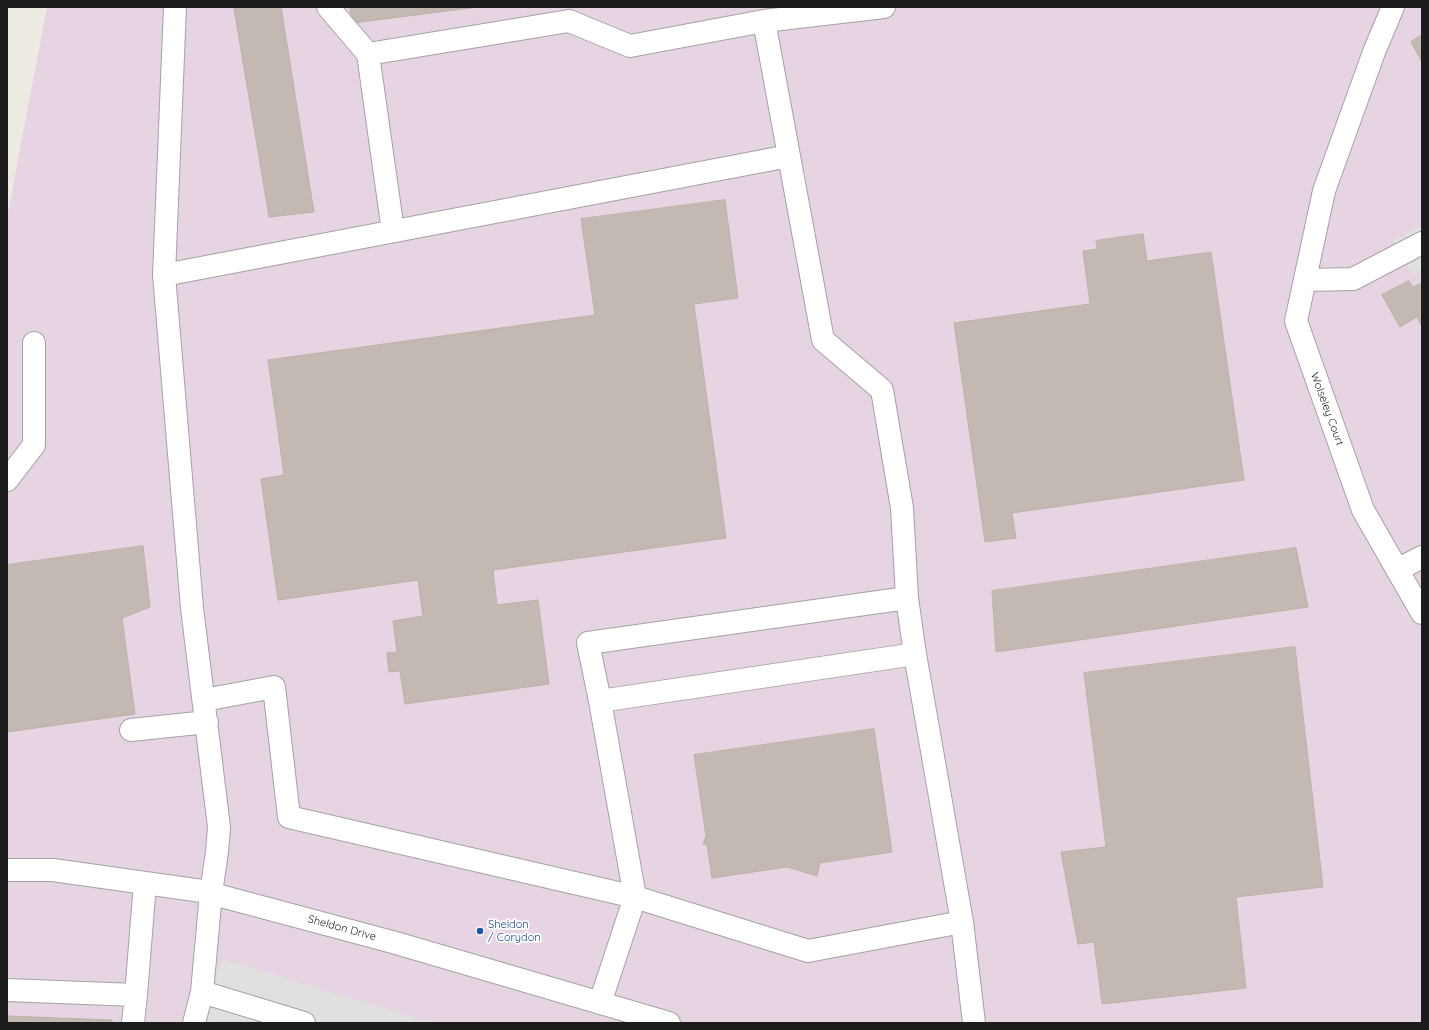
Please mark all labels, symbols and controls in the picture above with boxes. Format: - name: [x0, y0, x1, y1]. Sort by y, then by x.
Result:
- street label: Wolseley Court: [1308, 371, 1346, 447]
- street label: Sheldon Drive: [306, 913, 378, 943]
- place label: Sheldon / Corydon: [488, 918, 541, 944]
- marker: Sheldon / Corydon: [475, 926, 485, 936]

